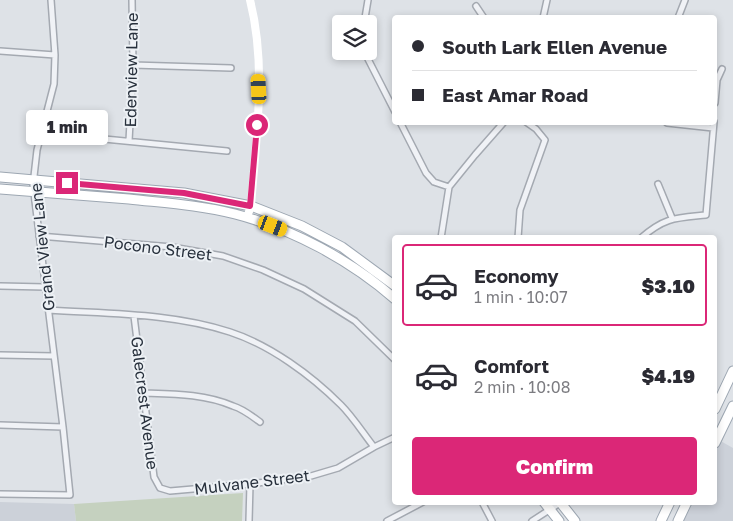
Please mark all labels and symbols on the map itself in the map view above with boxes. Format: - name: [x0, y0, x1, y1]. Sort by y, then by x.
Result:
- street label: Edenview Lane: [120, 12, 142, 128]
- car: [250, 74, 267, 104]
- callout: 1 min: [26, 110, 108, 146]
- route start: [246, 114, 268, 136]
- route end: [56, 172, 78, 194]
- street label: Grand View Lane: [25, 182, 59, 312]
- car: [256, 214, 289, 238]
- street label: Pocono Street: [103, 231, 213, 265]
- street label: Galecrest Avenue: [127, 335, 163, 471]
- street label: Mulvane Street: [193, 465, 311, 499]

